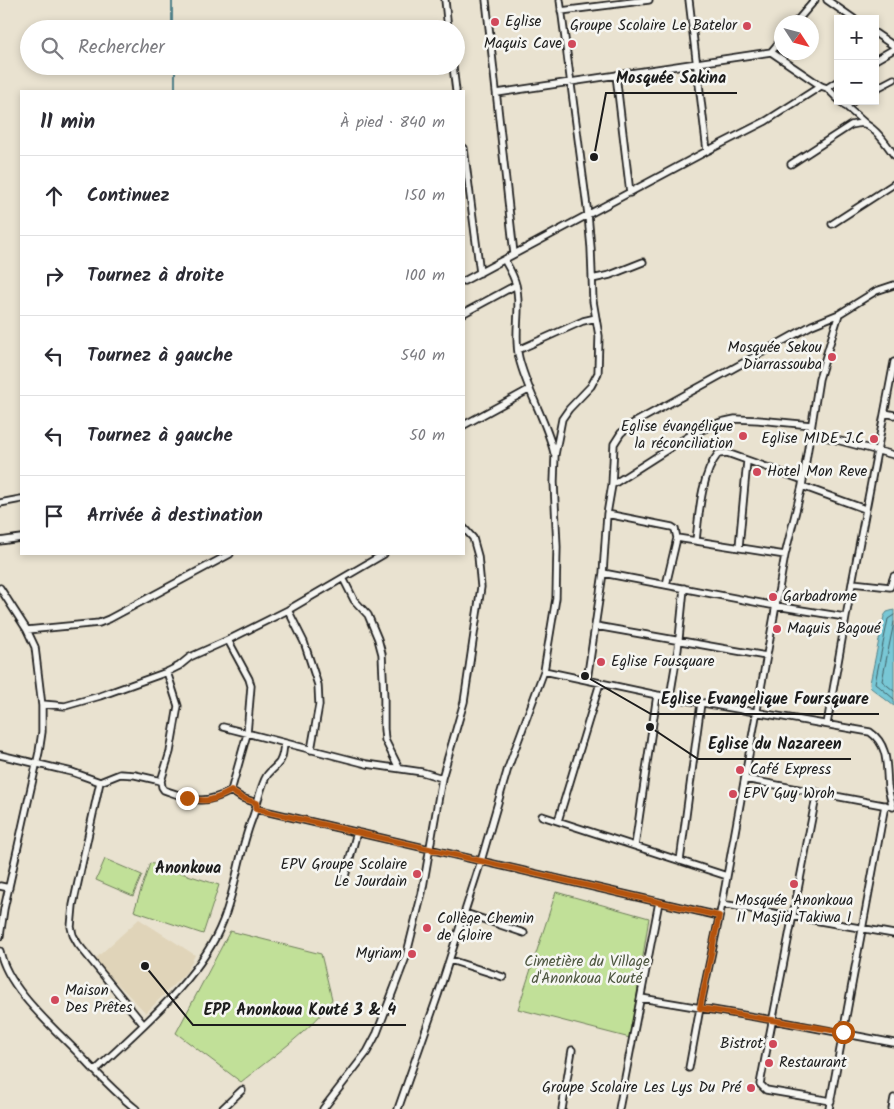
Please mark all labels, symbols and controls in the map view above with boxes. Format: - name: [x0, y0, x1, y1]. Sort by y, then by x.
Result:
- place label: Eglise: [505, 10, 542, 34]
- place label: Groupe Scolaire Le Batelor: [570, 14, 738, 38]
- north arrow: [774, 15, 819, 60]
- map controls: [834, 15, 879, 105]
- button: +: [834, 15, 879, 60]
- marker: Eglise: [489, 16, 501, 28]
- search box: [20, 20, 465, 75]
- marker: Groupe Scolaire Le Batelor: [741, 20, 753, 32]
- place label: Maquis Cave: [484, 32, 562, 56]
- text: Rechercher: [78, 33, 165, 63]
- icon: search: [38, 34, 66, 62]
- marker: Maquis Cave: [566, 38, 578, 50]
- button: −: [834, 60, 879, 105]
- callout: Mosquée Sakina: [606, 62, 737, 93]
- text: Mosquée Sakina: [616, 66, 726, 91]
- text: 11 min: [40, 106, 95, 139]
- text: À pied · 840 m: [340, 110, 445, 135]
- text: Continuez: [87, 181, 170, 211]
- icon: ahead: [40, 182, 68, 210]
- text: 150 m: [404, 183, 445, 208]
- text: Tournez à droite: [87, 261, 224, 291]
- icon: right: [40, 262, 68, 290]
- text: 100 m: [405, 263, 445, 288]
- place label: Mosquée Sekou Diarrassouba: [728, 336, 822, 377]
- text: Tournez à gauche: [87, 341, 233, 371]
- icon: left: [40, 342, 68, 370]
- text: 540 m: [400, 343, 445, 368]
- marker: Mosquée Sekou Diarrassouba: [826, 351, 838, 363]
- place label: Eglise évangélique la réconciliation: [621, 415, 733, 456]
- text: Tournez à gauche: [87, 421, 233, 451]
- icon: left: [40, 422, 68, 450]
- text: 50 m: [409, 423, 445, 448]
- place label: Eglise MIDE J.C: [761, 427, 864, 451]
- marker: Eglise évangélique la réconciliation: [737, 430, 749, 442]
- marker: Eglise MIDE J.C: [868, 433, 880, 445]
- place label: Hotel Mon Reve: [767, 460, 868, 484]
- marker: Hotel Mon Reve: [751, 466, 763, 478]
- text: Arrivée à destination: [87, 501, 263, 531]
- icon: arrive: [40, 502, 68, 530]
- place label: Garbadrome: [783, 585, 857, 609]
- marker: Garbadrome: [767, 591, 779, 603]
- place label: Maquis Bagoué: [787, 617, 882, 641]
- marker: Maquis Bagoué: [771, 623, 783, 635]
- place label: Eglise Fousquare: [611, 650, 715, 674]
- marker: Eglise Fousquare: [595, 656, 607, 668]
- callout: Eglise Evangelique Foursquare: [651, 683, 879, 714]
- text: Eglise Evangelique Foursquare: [661, 687, 869, 712]
- callout: Eglise du Nazareen: [698, 728, 851, 759]
- text: Eglise du Nazareen: [708, 732, 842, 757]
- place label: Café Express: [750, 758, 832, 782]
- marker: Café Express: [734, 764, 746, 776]
- place label: EPV Guy Wroh: [743, 782, 835, 806]
- route end: [176, 787, 199, 810]
- marker: EPV Guy Wroh: [727, 788, 739, 800]
- place label: EPV Groupe Scolaire Le Jourdain: [281, 853, 407, 894]
- district label: Anonkoua: [155, 856, 221, 881]
- marker: EPV Groupe Scolaire Le Jourdain: [411, 868, 423, 880]
- marker: Mosquée Anonkoua II Masjid Takiwa I: [788, 878, 800, 890]
- place label: Mosquée Anonkoua II Masjid Takiwa I: [735, 889, 853, 930]
- place label: Collège Chemin de Gloire: [437, 907, 534, 948]
- marker: Collège Chemin de Gloire: [421, 922, 433, 934]
- place label: Myriam: [356, 942, 402, 966]
- marker: Myriam: [406, 948, 418, 960]
- park label: Cimetière du Village d'Anonkoua Kouté: [524, 950, 650, 991]
- place label: Maison Des Prêtes: [65, 979, 133, 1020]
- marker: Maison Des Prêtes: [49, 994, 61, 1006]
- callout: EPP Anonkoua Kouté 3 & 4: [193, 994, 406, 1025]
- text: EPP Anonkoua Kouté 3 & 4: [204, 998, 397, 1023]
- route start: [832, 1021, 855, 1044]
- place label: Bistrot: [720, 1032, 763, 1056]
- marker: Bistrot: [767, 1038, 779, 1050]
- place label: Restaurant: [779, 1051, 847, 1075]
- marker: Restaurant: [763, 1057, 775, 1069]
- place label: Groupe Scolaire Les Lys Du Pré: [542, 1076, 742, 1100]
- marker: Groupe Scolaire Les Lys Du Pré: [745, 1082, 757, 1094]

